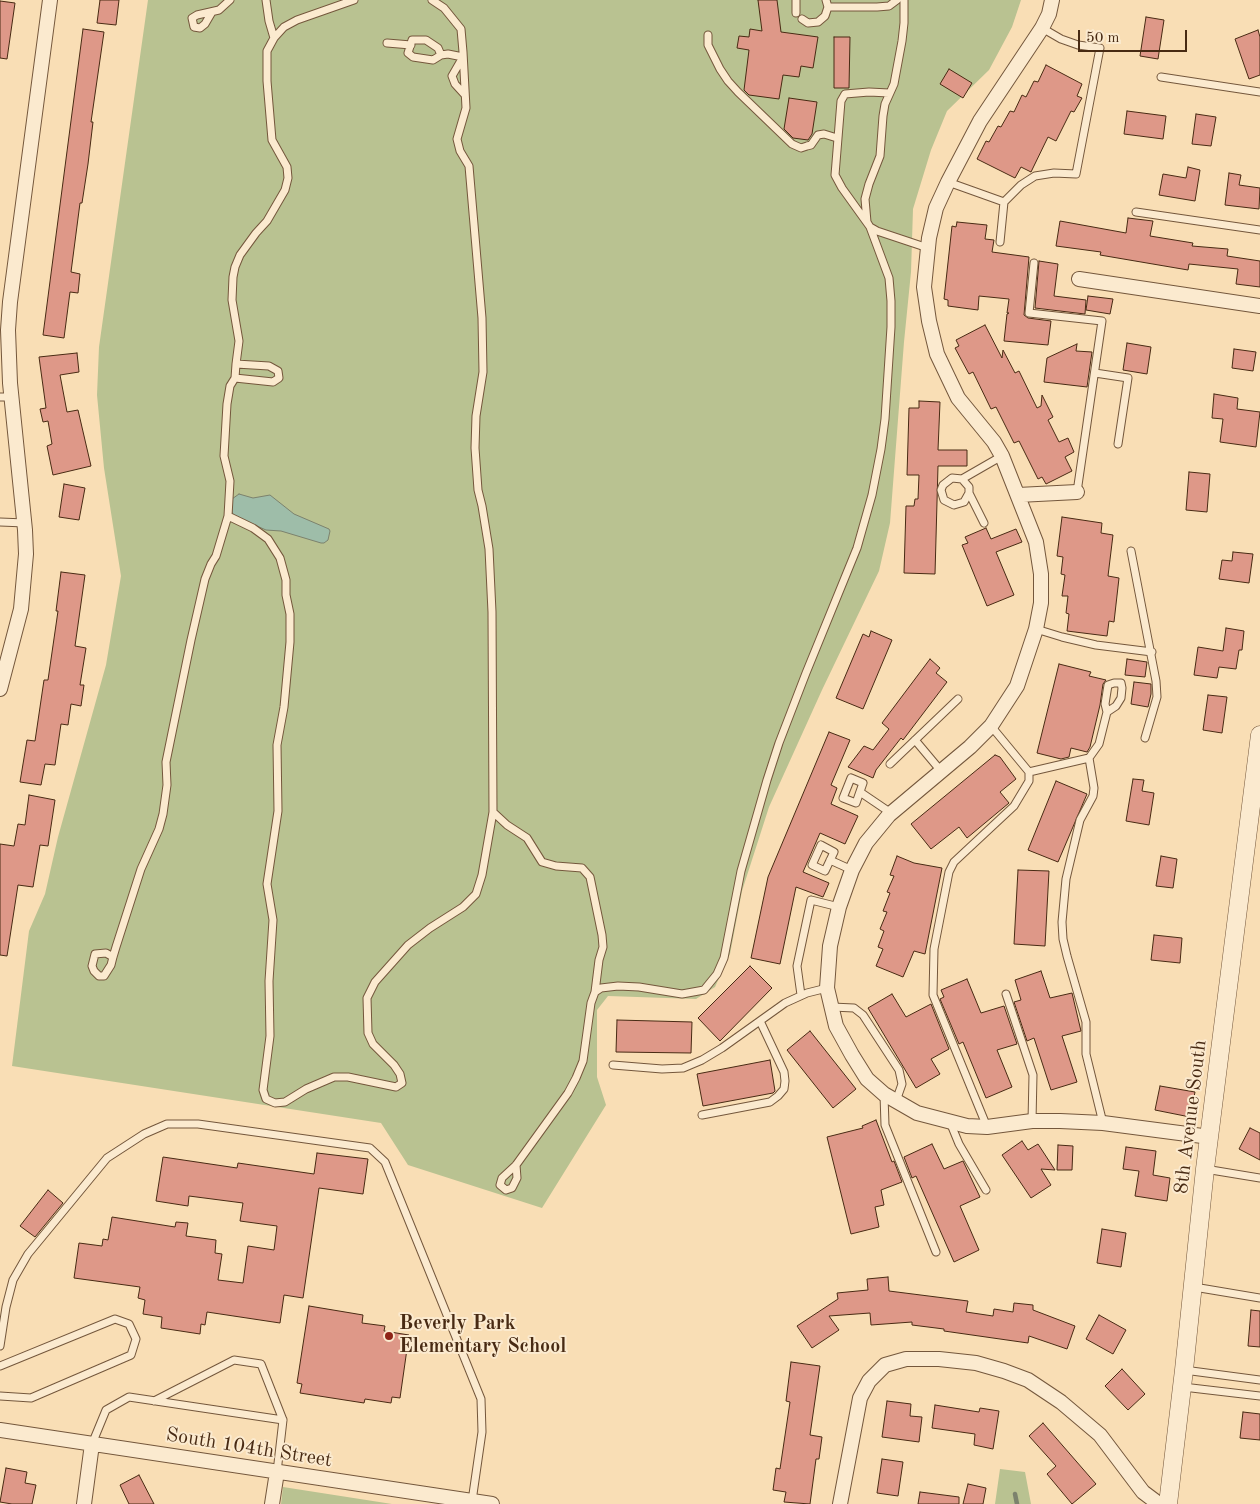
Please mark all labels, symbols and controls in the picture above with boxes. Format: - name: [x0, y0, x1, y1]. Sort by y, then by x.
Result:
- scale bar: [1080, 20, 1189, 52]
- text: 50 m: [1086, 31, 1120, 46]
- street label: 8th Avenue South: [1170, 1039, 1212, 1195]
- place label: Beverly Park Elementary School: [399, 1312, 566, 1359]
- marker: Beverly Park Elementary School: [383, 1330, 395, 1342]
- street label: South 104th Street: [164, 1423, 334, 1473]

